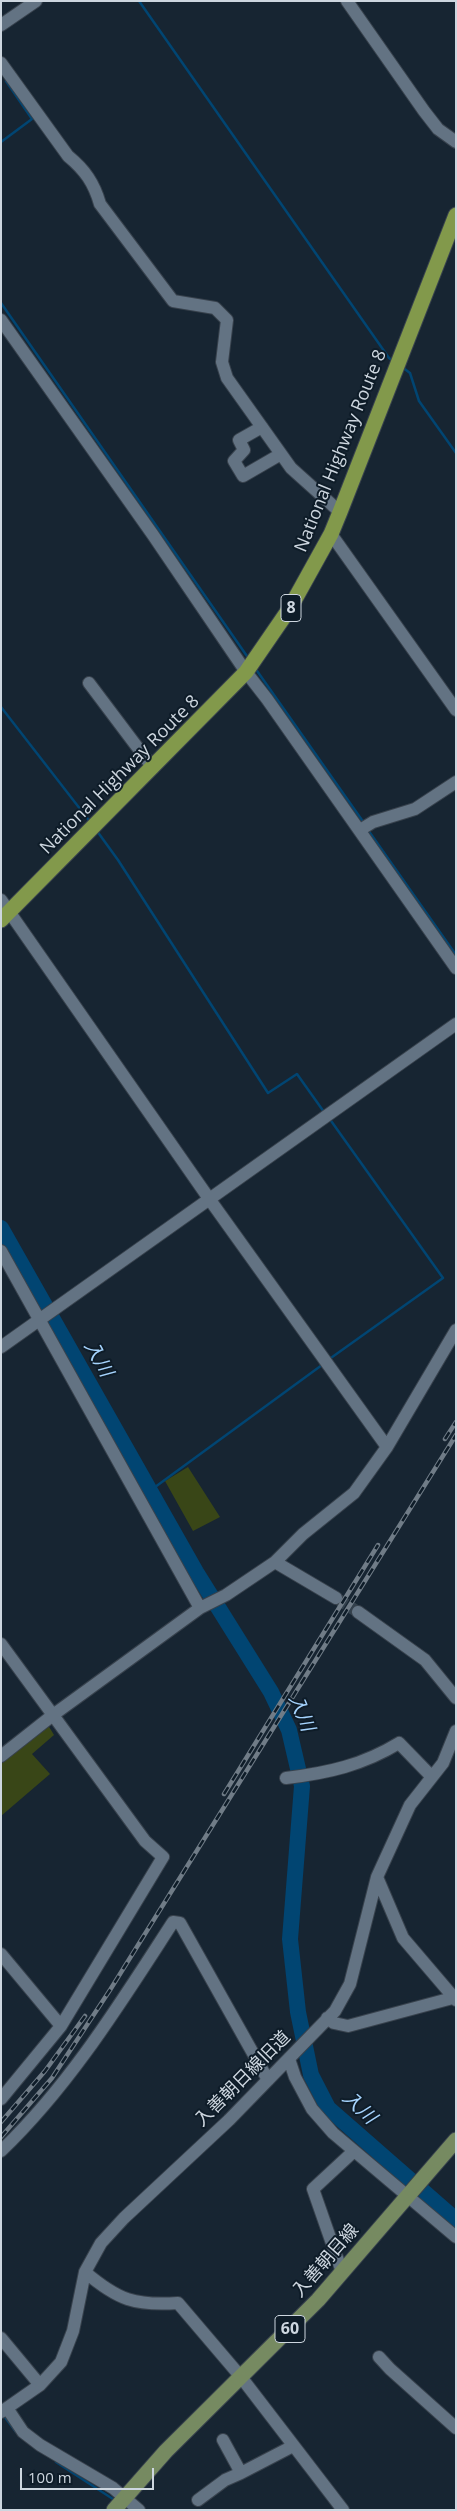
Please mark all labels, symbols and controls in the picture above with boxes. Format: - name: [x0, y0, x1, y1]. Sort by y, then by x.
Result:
- street label: National Highway Route 8: [290, 347, 392, 555]
- road number: 8: [281, 594, 301, 622]
- street label: National Highway Route 8: [36, 691, 204, 859]
- water label: 入川: [79, 1337, 117, 1381]
- water label: 入川: [283, 1691, 319, 1735]
- street label: 入善朝日線旧道: [191, 2027, 295, 2131]
- water label: 入川: [337, 2087, 381, 2129]
- street label: 入善朝日線: [288, 2220, 364, 2302]
- road number: 60: [275, 2316, 305, 2342]
- scale bar: [22, 2458, 156, 2490]
- text: 100 m: [28, 2467, 72, 2487]

